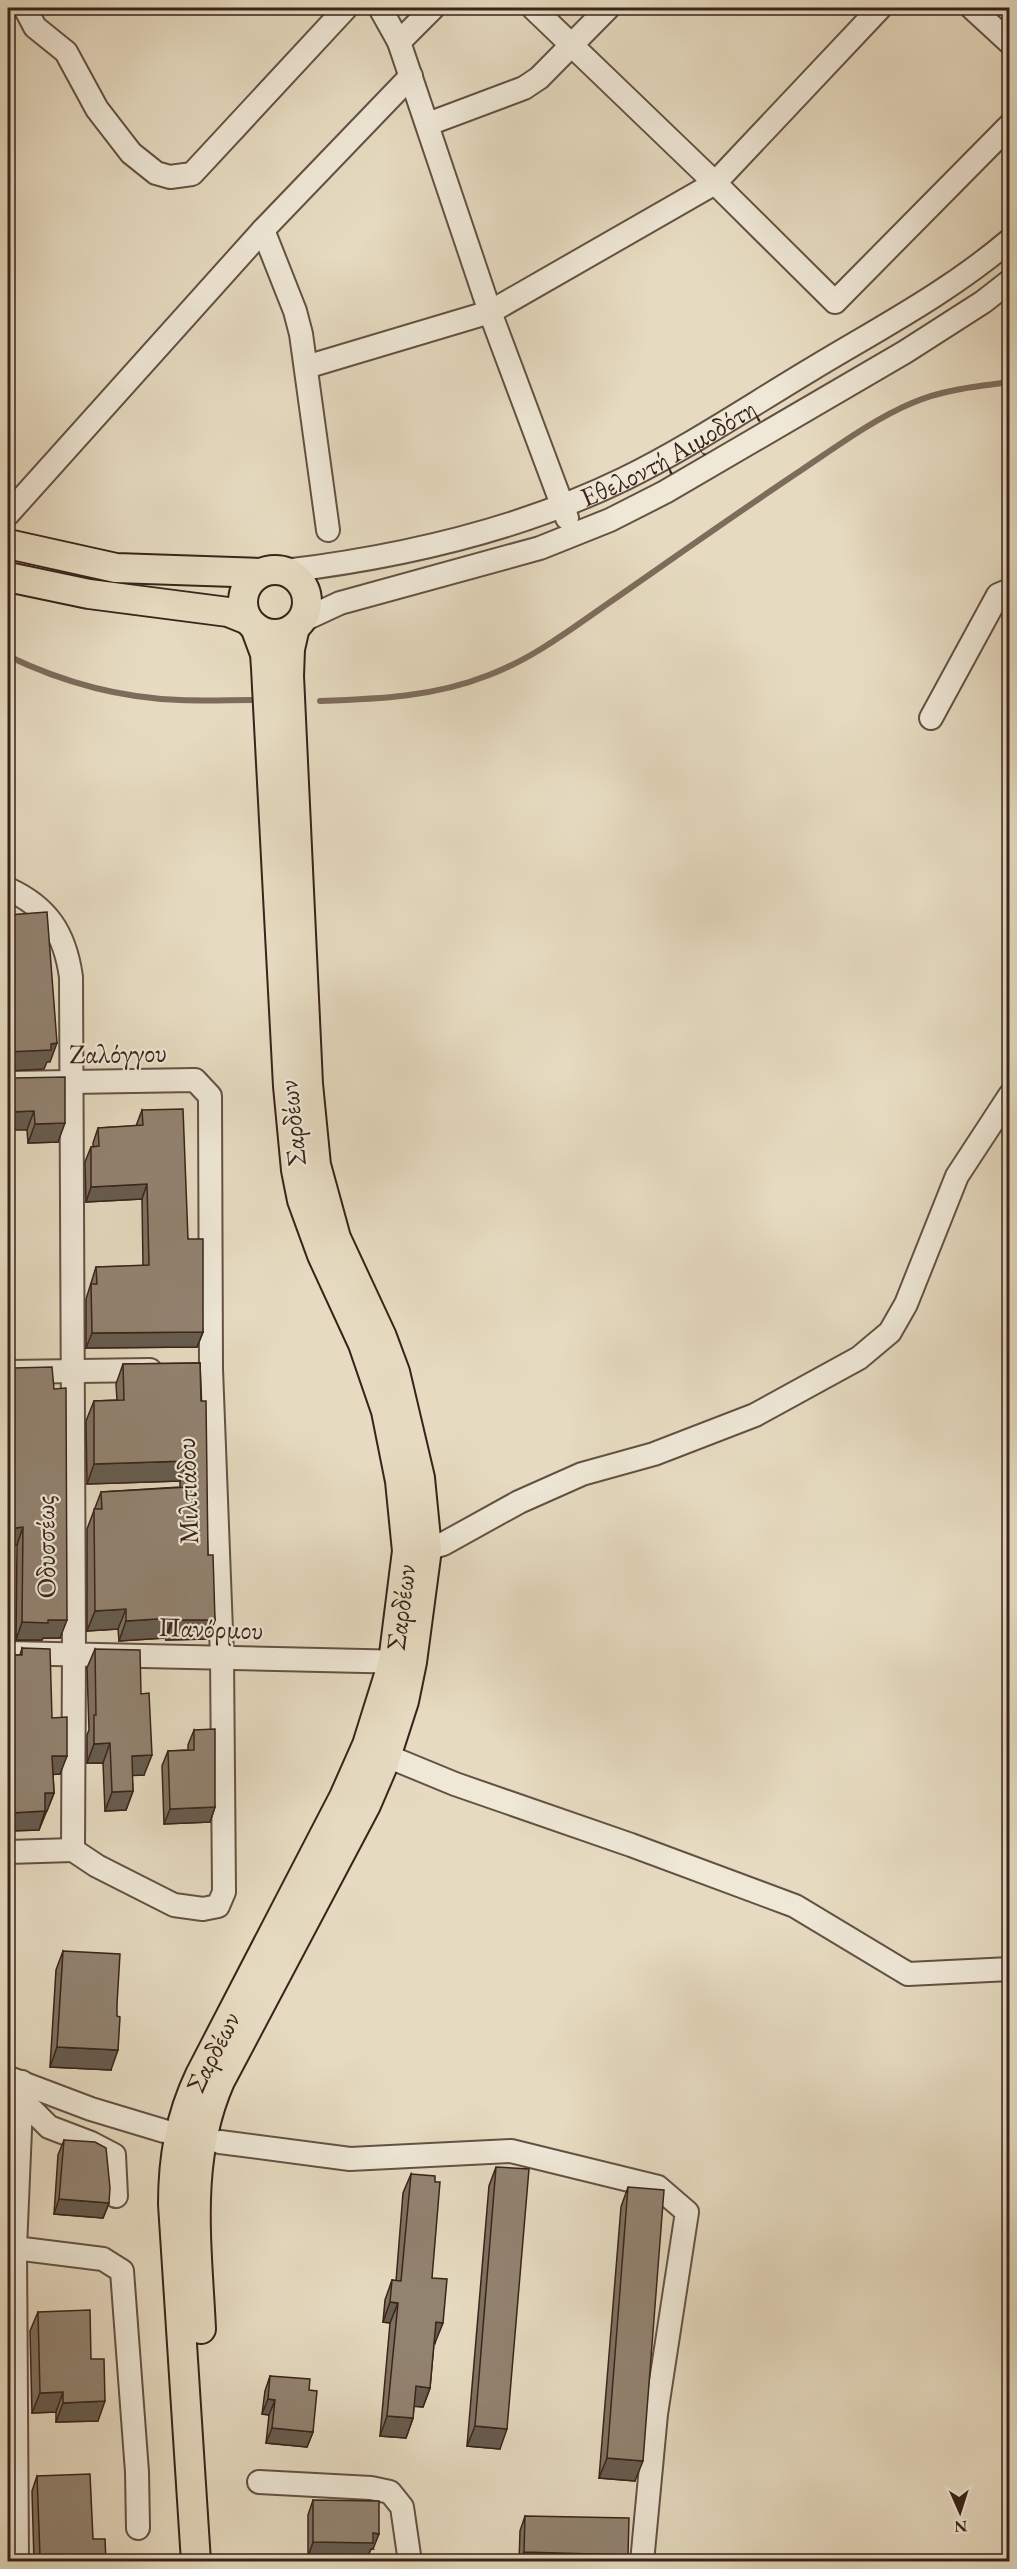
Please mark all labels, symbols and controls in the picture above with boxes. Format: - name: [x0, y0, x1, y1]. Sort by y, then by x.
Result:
- street label: Εθελοντή Αιμοδότη: [575, 390, 762, 514]
- street label: Ζαλόγγου: [69, 1035, 167, 1071]
- street label: Σαρδέων: [270, 1078, 314, 1168]
- street label: Μιλτιάδου: [168, 1437, 206, 1545]
- street label: Οδυσσέως: [27, 1495, 63, 1599]
- street label: Σαρδέων: [377, 1562, 423, 1652]
- street label: Πανόρμου: [158, 1609, 264, 1647]
- street label: Σαρδέων: [177, 2005, 248, 2098]
- north arrow: [930, 2482, 990, 2542]
- text: N: [954, 2516, 968, 2537]

